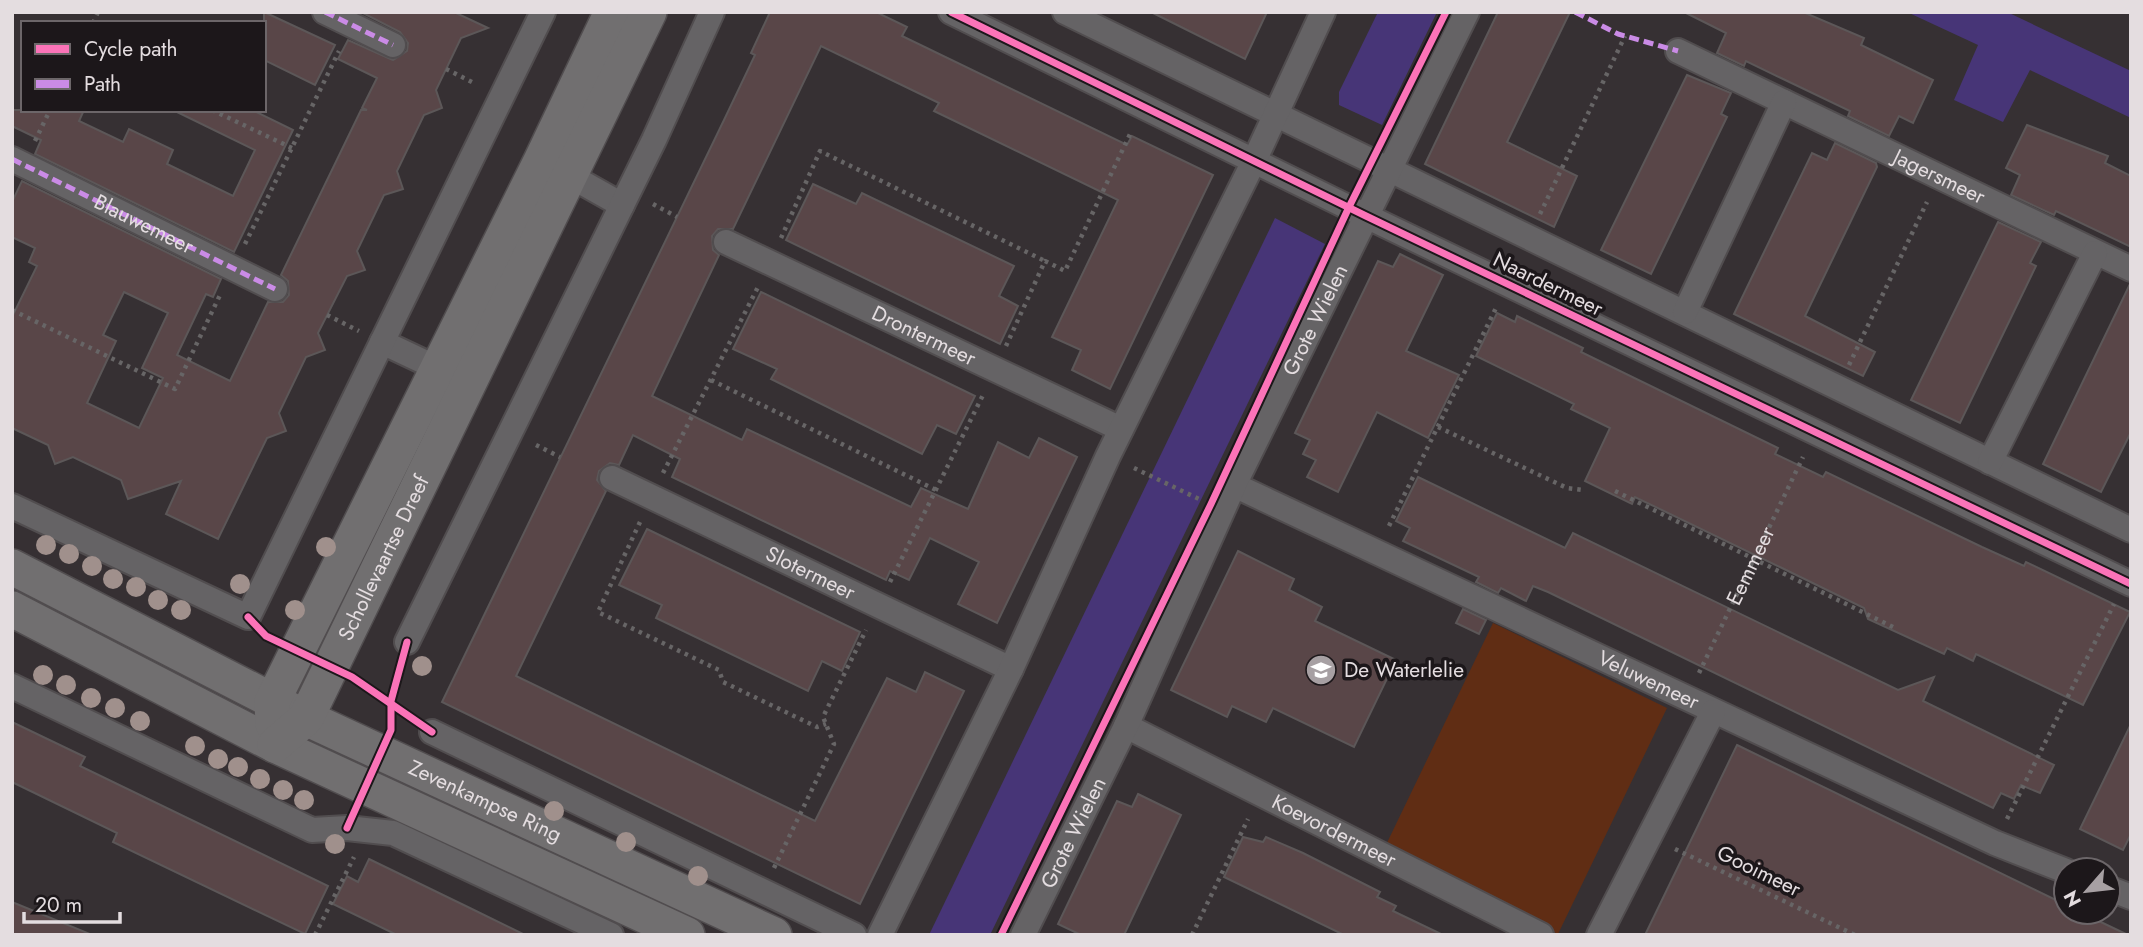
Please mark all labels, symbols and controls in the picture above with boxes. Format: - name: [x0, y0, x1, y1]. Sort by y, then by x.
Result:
- legend: [21, 21, 266, 112]
- text: Cycle path: [84, 34, 177, 64]
- text: Path: [84, 69, 121, 99]
- street label: Jagersmeer: [1886, 140, 1991, 212]
- street label: Blauwemeer: [89, 187, 199, 262]
- street label: Naardermeer: [1488, 244, 1609, 324]
- street label: Grote Wielen: [1275, 259, 1355, 381]
- street label: Drontermeer: [867, 298, 982, 374]
- street label: Schollevaartse Dreef: [331, 469, 437, 646]
- street label: Eemmeer: [1719, 521, 1783, 610]
- street label: Slotermeer: [761, 539, 861, 608]
- street label: Veluwemeer: [1593, 643, 1705, 717]
- school or university icon: De Waterlelie: [1304, 653, 1338, 687]
- place label: De Waterlelie: [1344, 655, 1464, 685]
- street label: Zevenkampse Ring: [404, 753, 567, 850]
- street label: Grote Wielen: [1033, 772, 1114, 893]
- street label: Koevordermeer: [1267, 787, 1402, 875]
- street label: Gooimeer: [1712, 838, 1807, 905]
- north arrow: [2052, 856, 2122, 926]
- scale bar: [24, 880, 121, 924]
- text: N: [2057, 886, 2088, 912]
- text: 20 m: [35, 890, 82, 920]

